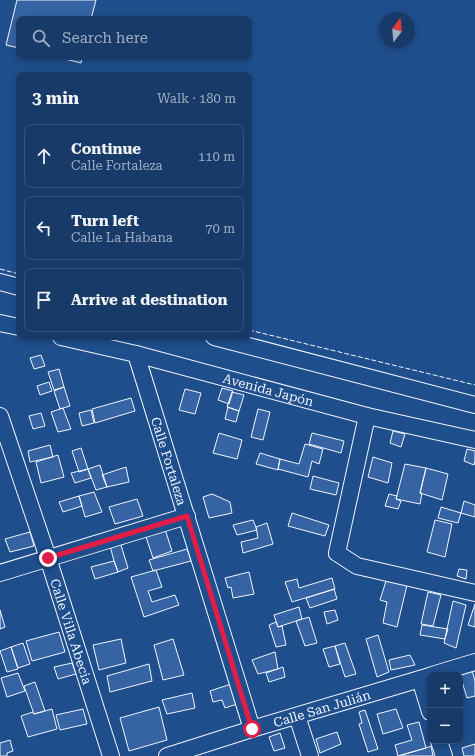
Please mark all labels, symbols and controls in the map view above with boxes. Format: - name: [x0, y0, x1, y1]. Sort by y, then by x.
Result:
- north arrow: [379, 12, 415, 48]
- search box: [16, 16, 252, 60]
- icon: search: [30, 27, 52, 49]
- text: Search here: [62, 29, 148, 47]
- text: 3 min: [32, 88, 79, 108]
- text: Walk · 180 m: [157, 91, 236, 106]
- text: Continue: [71, 140, 141, 158]
- icon: ahead: [33, 145, 55, 167]
- text: 110 m: [198, 149, 235, 164]
- text: Calle Fortaleza: [71, 158, 163, 173]
- text: Turn left: [71, 212, 139, 230]
- icon: left: [33, 217, 55, 239]
- text: 70 m: [205, 221, 235, 236]
- text: Calle La Habana: [71, 230, 173, 245]
- icon: arrive: [33, 289, 55, 311]
- text: Arrive at destination: [71, 291, 227, 309]
- street label: Avenida Japón: [221, 370, 316, 409]
- street label: Calle Fortaleza: [148, 415, 190, 507]
- route end: [39, 549, 57, 567]
- street label: Calle Villa Abecia: [48, 577, 95, 686]
- map controls: [427, 672, 463, 744]
- button: +: [427, 672, 463, 708]
- street label: Calle San Julián: [271, 686, 373, 730]
- button: −: [427, 708, 463, 744]
- route start: [243, 720, 261, 738]

